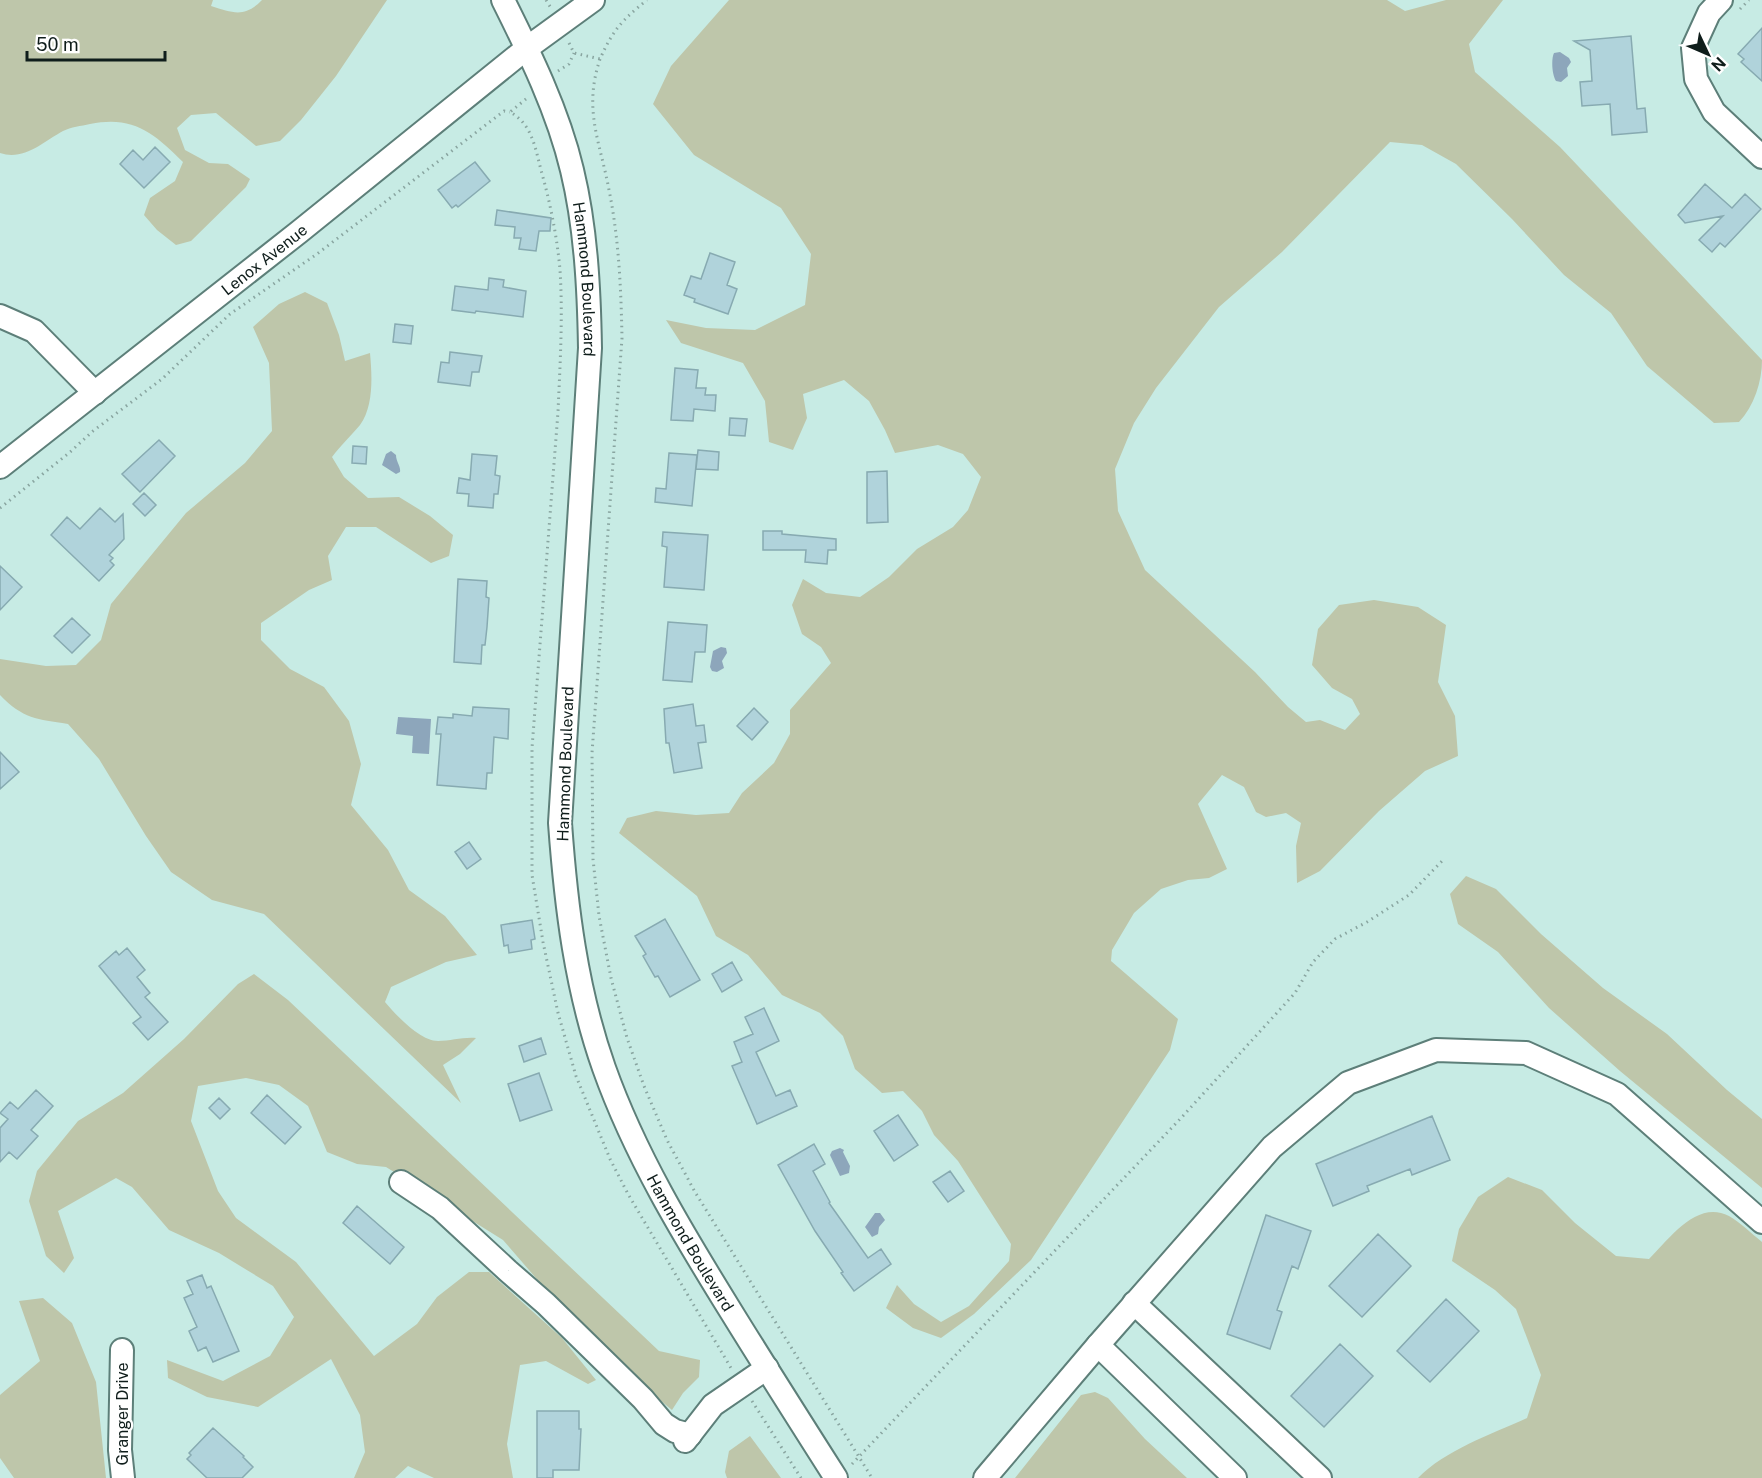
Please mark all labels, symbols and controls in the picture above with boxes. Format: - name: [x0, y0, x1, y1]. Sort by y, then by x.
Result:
- scale bar: [27, 24, 165, 62]
- north arrow: [1678, 24, 1738, 84]
- text: 50 m: [36, 34, 79, 55]
- text: N: [1707, 53, 1730, 75]
- street label: Hammond Boulevard: [569, 200, 599, 357]
- street label: Lenox Avenue: [218, 220, 311, 299]
- street label: Hammond Boulevard: [553, 686, 578, 842]
- street label: Hammond Boulevard: [643, 1171, 738, 1315]
- street label: Granger Drive: [113, 1363, 132, 1465]

